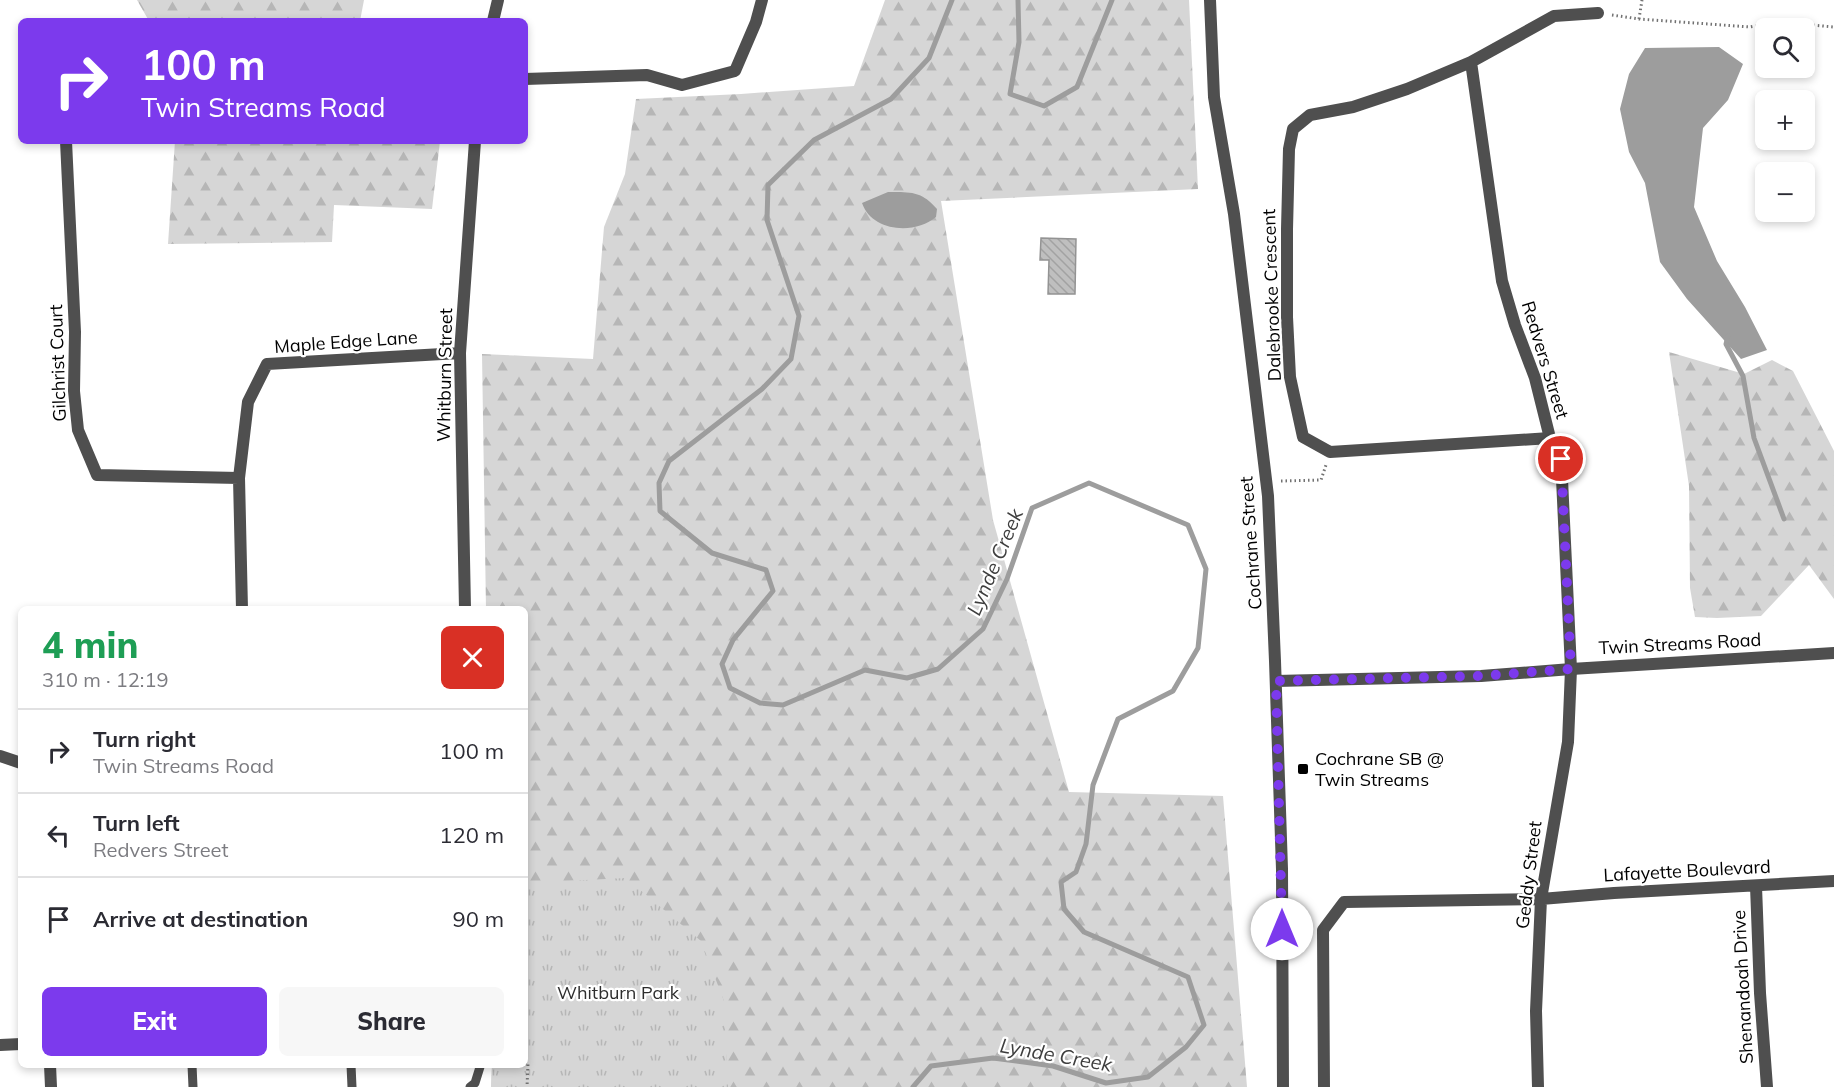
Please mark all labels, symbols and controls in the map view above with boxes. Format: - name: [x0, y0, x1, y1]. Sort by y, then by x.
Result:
- map controls: [1755, 18, 1815, 222]
- button: search: [1755, 18, 1815, 78]
- text: 100 m: [141, 38, 266, 91]
- icon: right: [42, 42, 120, 120]
- text: Twin Streams Road: [141, 90, 385, 124]
- button: +: [1755, 90, 1815, 150]
- button: −: [1755, 162, 1815, 222]
- street label: Dalebrooke Crescent: [1257, 208, 1286, 382]
- street label: Redvers Street: [1517, 298, 1574, 422]
- street label: Gilchrist Court: [44, 304, 71, 422]
- street label: Whitburn Street: [432, 308, 457, 442]
- street label: Maple Edge Lane: [274, 325, 418, 358]
- pin: [1535, 433, 1586, 484]
- icon: arrive: [1544, 442, 1577, 475]
- street label: Cochrane Street: [1234, 476, 1267, 610]
- water label: Lynde Creek: [961, 504, 1028, 619]
- text: 4 min: [42, 622, 138, 667]
- button: close: [441, 626, 504, 689]
- street label: Twin Streams Road: [1598, 628, 1762, 659]
- text: 310 m · 12:19: [42, 667, 168, 692]
- text: Turn right: [93, 725, 196, 753]
- icon: right: [42, 735, 75, 768]
- text: 100 m: [439, 737, 504, 765]
- place label: Cochrane SB @ Twin Streams: [1315, 747, 1444, 791]
- text: Twin Streams Road: [93, 753, 274, 778]
- marker: Cochrane SB @ Twin Streams: [1296, 762, 1310, 776]
- text: Turn left: [93, 809, 180, 837]
- icon: left: [42, 819, 75, 852]
- street label: Geddy Street: [1510, 820, 1547, 930]
- text: 120 m: [439, 821, 504, 849]
- text: Redvers Street: [93, 837, 228, 862]
- street label: Lafayette Boulevard: [1603, 855, 1771, 886]
- position arrow: [1250, 897, 1314, 961]
- icon: arrive: [42, 903, 75, 936]
- text: Arrive at destination: [93, 905, 308, 933]
- text: 90 m: [453, 905, 504, 933]
- street label: Shenandoah Drive: [1727, 909, 1758, 1065]
- park label: Whitburn Park: [557, 981, 680, 1004]
- button: Exit: [42, 987, 267, 1056]
- button: Share: [279, 987, 504, 1056]
- water label: Lynde Creek: [998, 1032, 1115, 1077]

